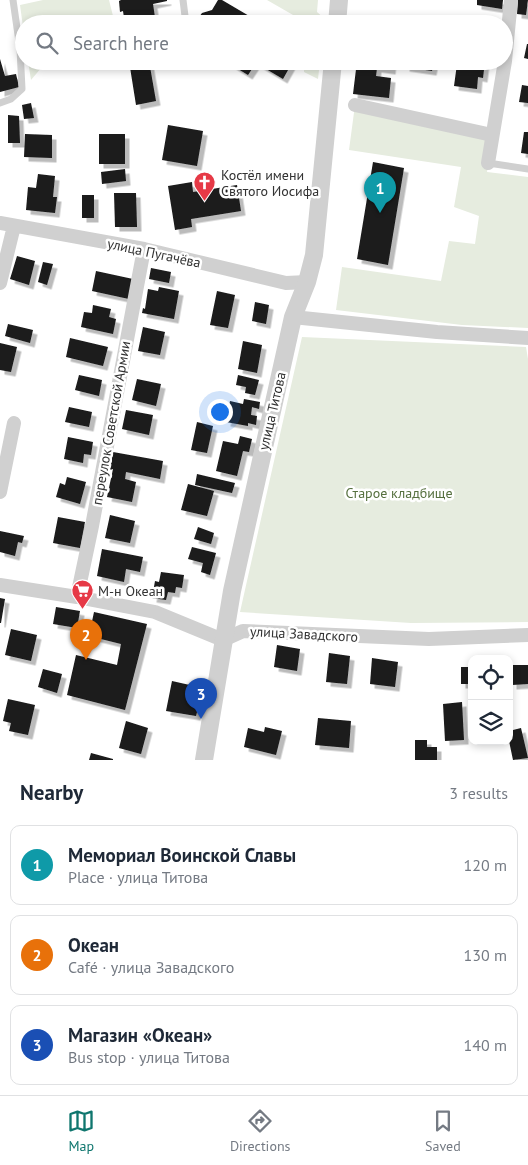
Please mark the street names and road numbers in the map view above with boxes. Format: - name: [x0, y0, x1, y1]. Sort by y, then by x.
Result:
- street label: улица Пугачёва: [106, 234, 202, 272]
- street label: переулок Советской Армии: [88, 340, 134, 506]
- street label: улица Титова: [254, 370, 290, 452]
- street label: улица Завадского: [250, 622, 358, 646]

